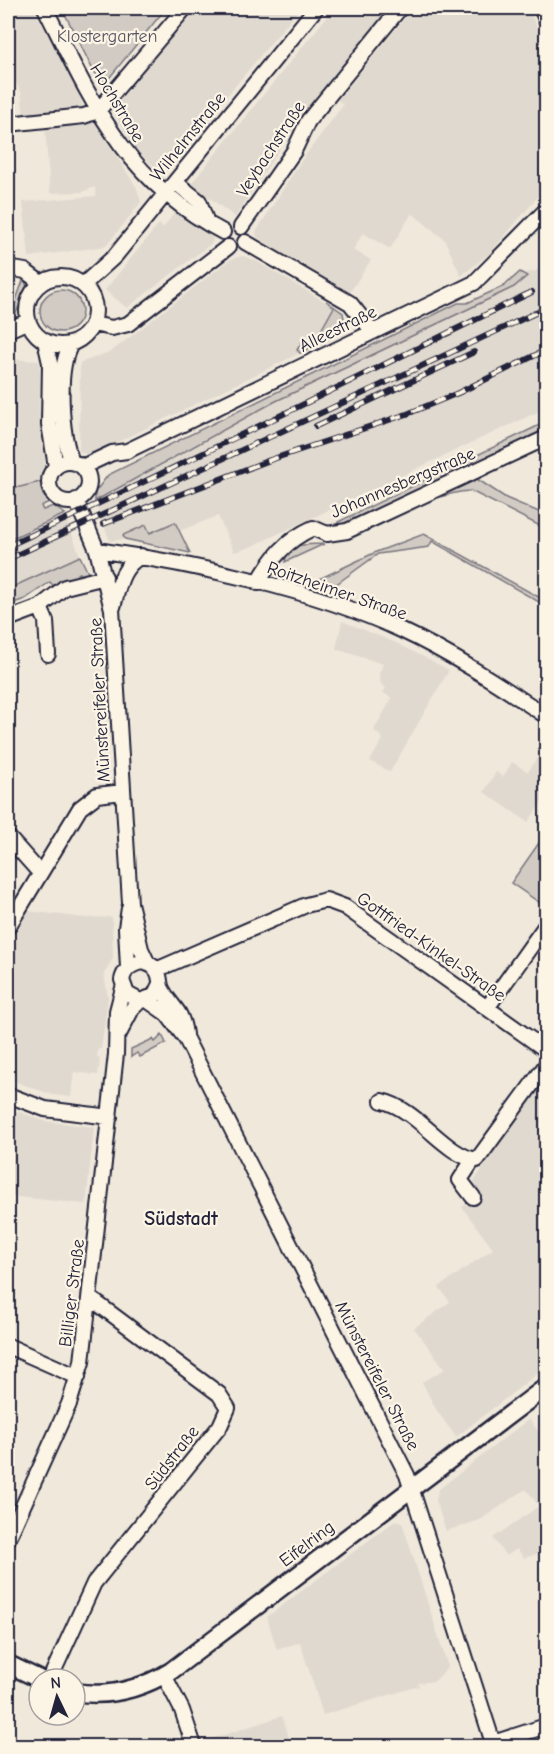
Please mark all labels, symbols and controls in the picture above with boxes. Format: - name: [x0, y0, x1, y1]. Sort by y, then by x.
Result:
- park label: Klostergarten: [57, 26, 157, 47]
- street label: Hochstraße: [85, 60, 149, 146]
- street label: Wilhelmstraße: [146, 88, 230, 186]
- street label: Veybachstraße: [232, 97, 310, 201]
- street label: Alleestraße: [296, 301, 380, 357]
- street label: Johannesbergstraße: [328, 443, 478, 523]
- street label: Roitzheimer Straße: [264, 557, 410, 625]
- street label: Münstereifeler Straße: [85, 617, 115, 783]
- street label: Gottfried-Kinkel-Straße: [353, 888, 509, 1006]
- district label: Südstadt: [144, 1207, 218, 1230]
- street label: Billiger Straße: [55, 1238, 89, 1348]
- street label: Münstereifeler Straße: [330, 1298, 424, 1454]
- street label: Südstraße: [140, 1422, 204, 1494]
- street label: Eifelring: [275, 1517, 339, 1571]
- north arrow: [27, 1667, 87, 1727]
- text: N: [50, 1674, 62, 1692]

